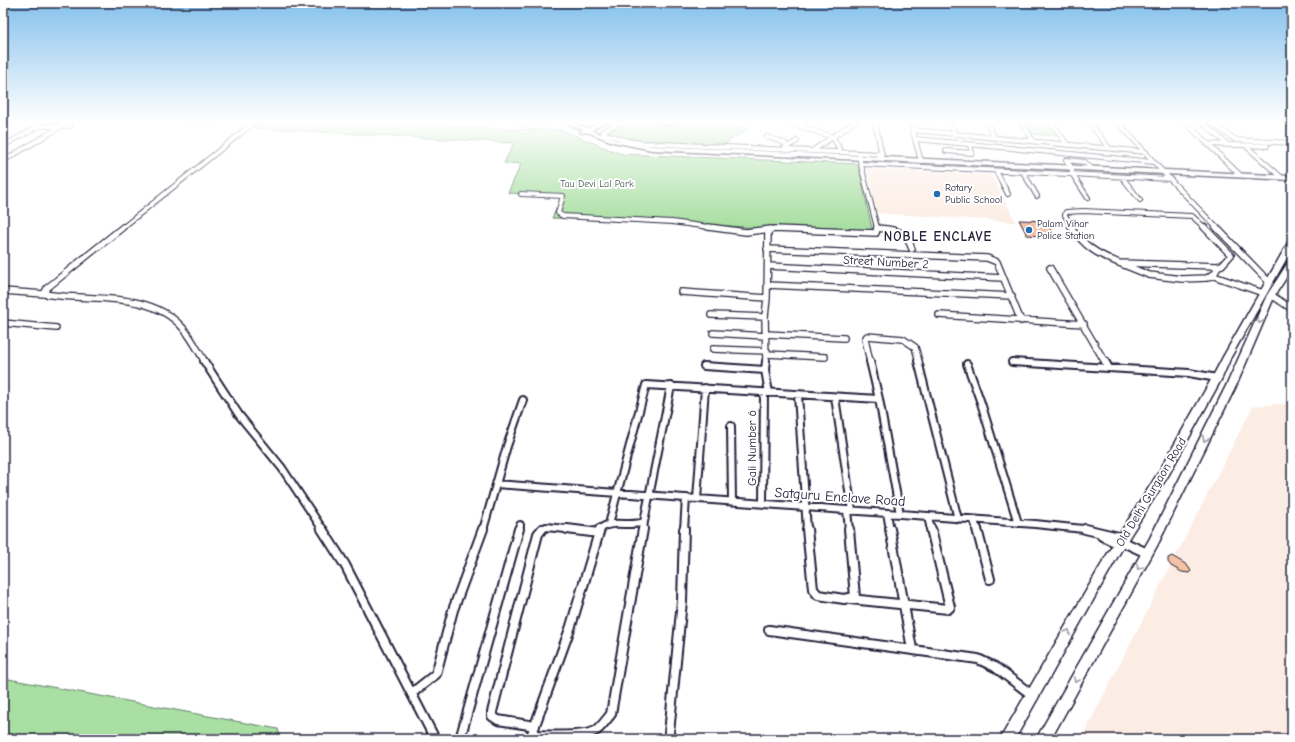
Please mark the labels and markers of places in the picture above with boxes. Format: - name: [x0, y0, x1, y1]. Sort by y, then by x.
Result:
- place label: Rotary Public School: [945, 182, 1002, 206]
- marker: Rotary Public School: [932, 189, 942, 199]
- place label: Palam Vihar Police Station: [1037, 218, 1094, 242]
- marker: Palam Vihar Police Station: [1024, 225, 1034, 235]

